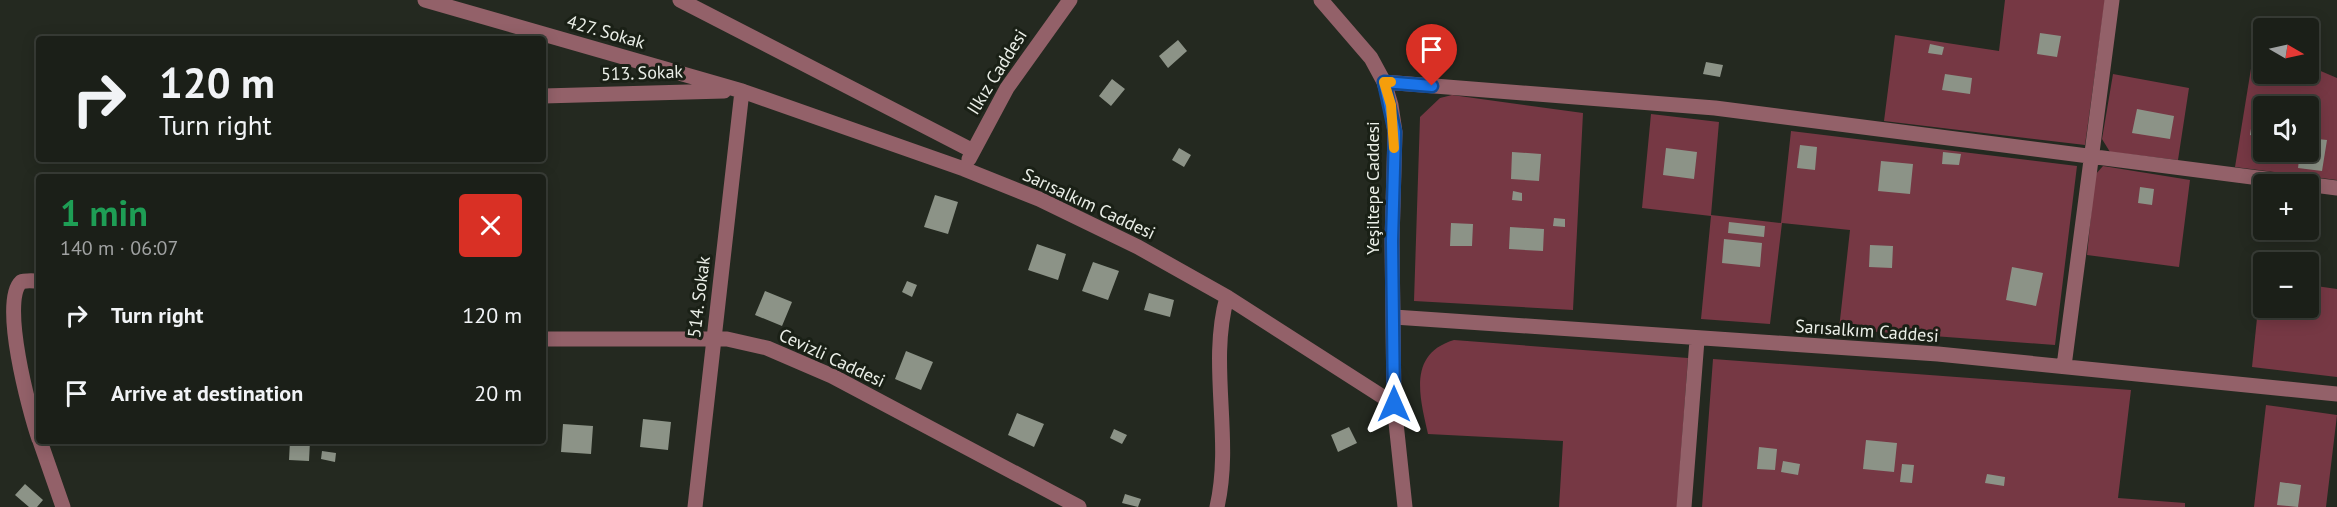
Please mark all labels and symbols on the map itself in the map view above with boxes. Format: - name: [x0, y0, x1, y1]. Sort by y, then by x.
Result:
- street label: 427. Sokak: [564, 9, 648, 54]
- north arrow: [2253, 18, 2319, 84]
- pin: [1406, 24, 1457, 86]
- street label: Ilkız Caddesi: [961, 25, 1032, 119]
- street label: 513. Sokak: [601, 60, 684, 85]
- street label: Yeşiltepe Caddesi: [1361, 121, 1384, 255]
- street label: Sarısalkım Caddesi: [1019, 163, 1159, 244]
- street label: 514. Sokak: [682, 254, 715, 339]
- street label: Sarısalkım Caddesi: [1794, 314, 1940, 347]
- street label: Cevizli Caddesi: [775, 323, 889, 392]
- position arrow: [1362, 372, 1426, 436]

